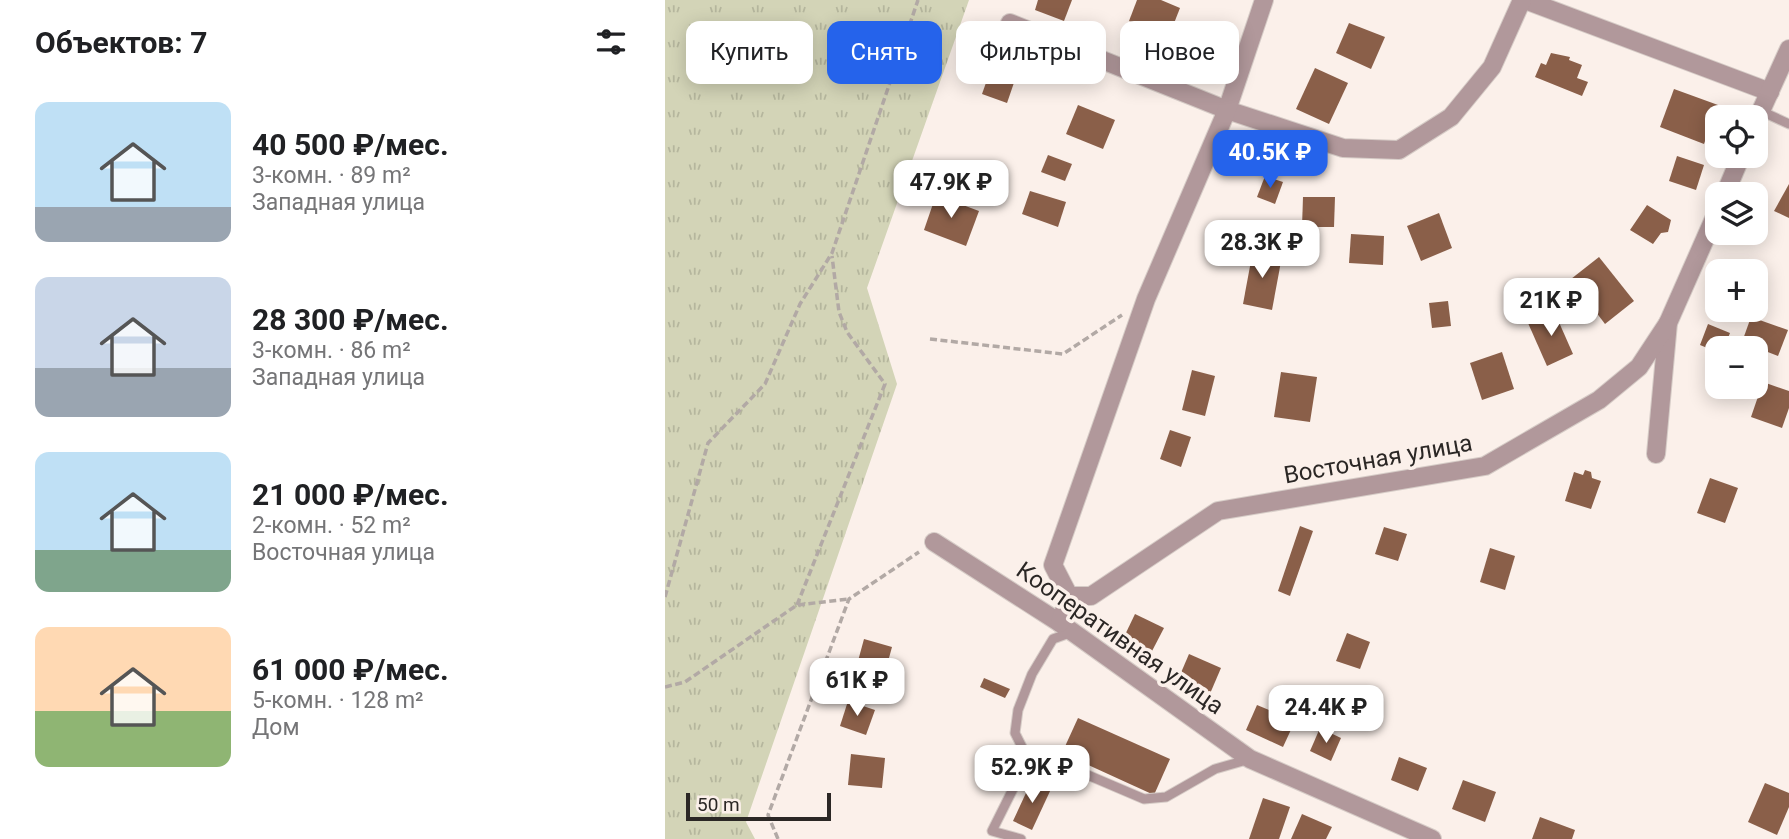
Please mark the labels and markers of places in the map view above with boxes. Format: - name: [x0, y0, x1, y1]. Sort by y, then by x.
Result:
- pin: 40.5K ₽: [1205, 130, 1335, 190]
- pin: 47.9K ₽: [886, 160, 1016, 220]
- pin: 28.3K ₽: [1197, 220, 1327, 280]
- pin: 21K ₽: [1502, 278, 1600, 338]
- pin: 61K ₽: [808, 658, 906, 718]
- pin: 24.4K ₽: [1261, 686, 1391, 745]
- pin: 52.9K ₽: [967, 746, 1097, 805]

